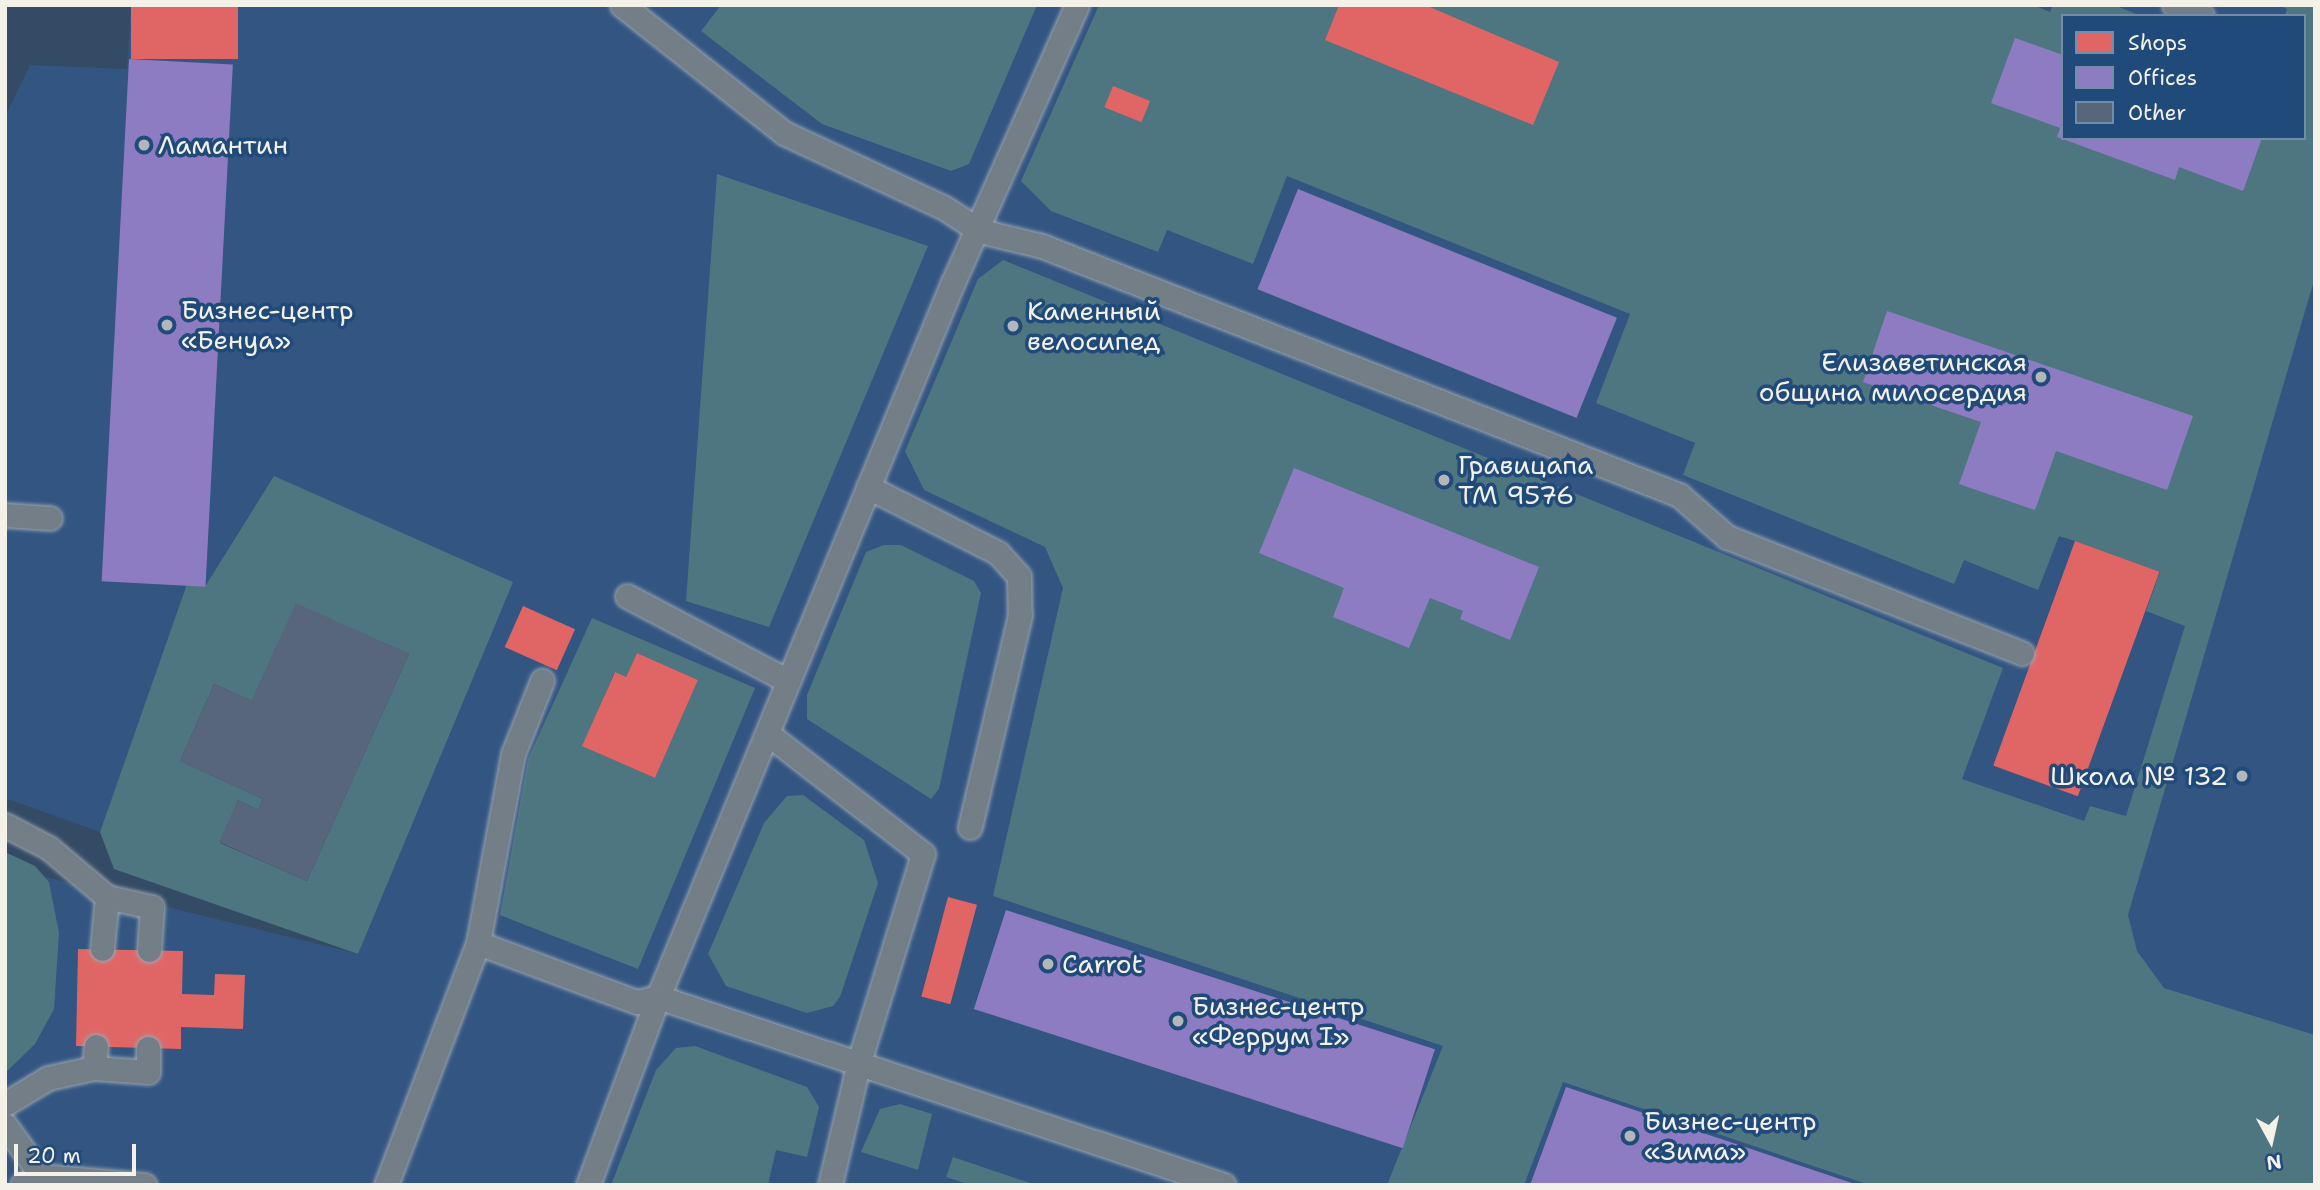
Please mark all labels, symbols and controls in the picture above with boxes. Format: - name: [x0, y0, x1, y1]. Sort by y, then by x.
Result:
- legend: [2061, 14, 2306, 140]
- text: Shops: [2128, 29, 2187, 57]
- text: Offices: [2128, 64, 2197, 92]
- text: Other: [2128, 99, 2186, 127]
- place label: Ламантин: [158, 129, 288, 161]
- marker: Ламантин: [136, 137, 152, 153]
- place label: Бизнес-центр «Бенуа»: [181, 294, 354, 356]
- place label: Каменный велосипед: [1027, 295, 1161, 356]
- marker: Бизнес-центр «Бенуа»: [159, 317, 175, 333]
- marker: Каменный велосипед: [1005, 318, 1021, 334]
- place label: Елизаветинская община милосердия: [1759, 346, 2027, 408]
- marker: Елизаветинская община милосердия: [2033, 369, 2049, 385]
- place label: Гравицапа ТМ 9576: [1458, 449, 1593, 510]
- marker: Гравицапа ТМ 9576: [1436, 472, 1452, 488]
- place label: Школа № 132: [2050, 760, 2228, 792]
- marker: Школа № 132: [2234, 768, 2250, 784]
- place label: Carrot: [1062, 948, 1143, 980]
- marker: Carrot: [1040, 956, 1056, 972]
- place label: Бизнес-центр «Феррум I»: [1192, 990, 1365, 1052]
- marker: Бизнес-центр «Феррум I»: [1170, 1013, 1186, 1029]
- place label: Бизнес-центр «Зима»: [1644, 1105, 1817, 1166]
- north arrow: [2236, 1106, 2306, 1176]
- marker: Бизнес-центр «Зима»: [1622, 1128, 1638, 1144]
- scale bar: [18, 1130, 140, 1174]
- text: 20 m: [27, 1142, 81, 1170]
- text: N: [2265, 1149, 2283, 1176]

